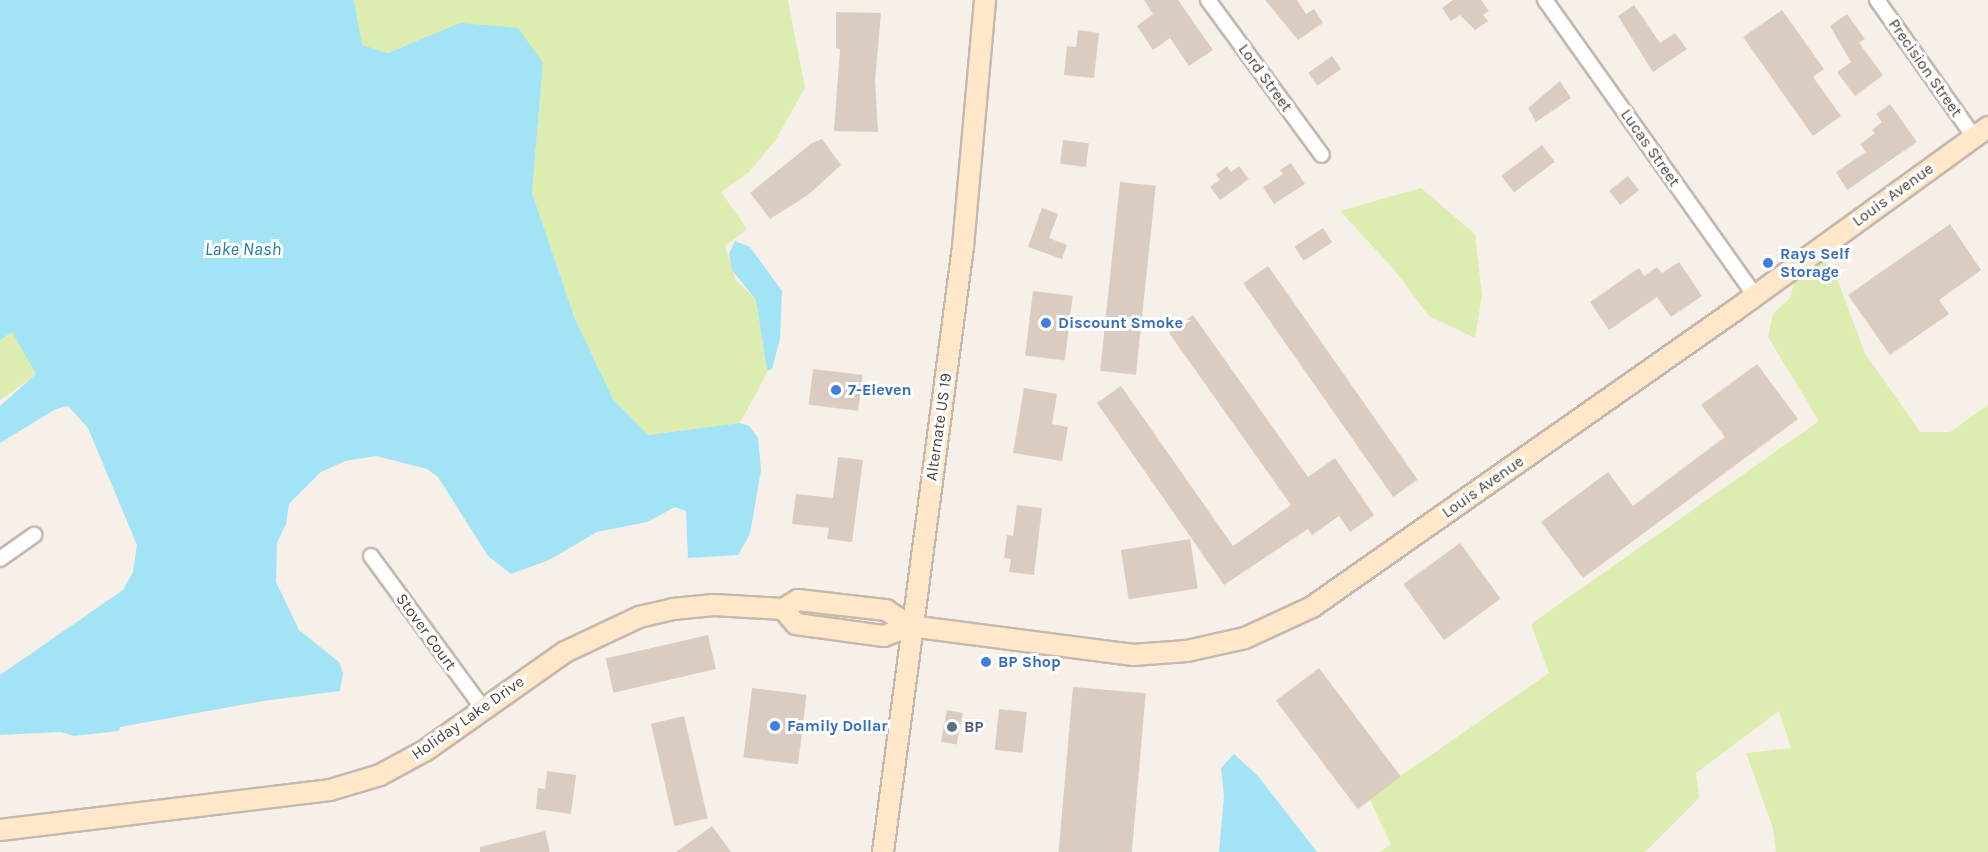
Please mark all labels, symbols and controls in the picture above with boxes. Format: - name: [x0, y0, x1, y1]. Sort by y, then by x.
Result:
- street label: Precision Street: [1884, 15, 1966, 121]
- street label: Lord Street: [1234, 40, 1296, 116]
- street label: Lucas Street: [1616, 105, 1684, 191]
- street label: Louis Avenue: [1849, 159, 1937, 231]
- water label: Lake Nash: [205, 238, 281, 260]
- place label: Rays Self Storage: [1780, 244, 1850, 282]
- marker: Rays Self Storage: [1761, 256, 1775, 270]
- place label: Discount Smoke: [1058, 313, 1183, 333]
- marker: Discount Smoke: [1039, 316, 1053, 330]
- street label: Alternate US 19: [922, 372, 956, 482]
- place label: 7-Eleven: [848, 380, 911, 400]
- marker: 7-Eleven: [829, 383, 843, 397]
- street label: Louis Avenue: [1438, 452, 1528, 522]
- street label: Stover Court: [392, 590, 460, 674]
- place label: BP Shop: [998, 652, 1061, 672]
- marker: BP Shop: [979, 655, 993, 669]
- street label: Holiday Lake Drive: [408, 672, 528, 764]
- place label: Family Dollar: [787, 716, 888, 736]
- place label: BP: [964, 717, 984, 737]
- marker: Family Dollar: [768, 719, 782, 733]
- marker: BP: [945, 720, 959, 734]

